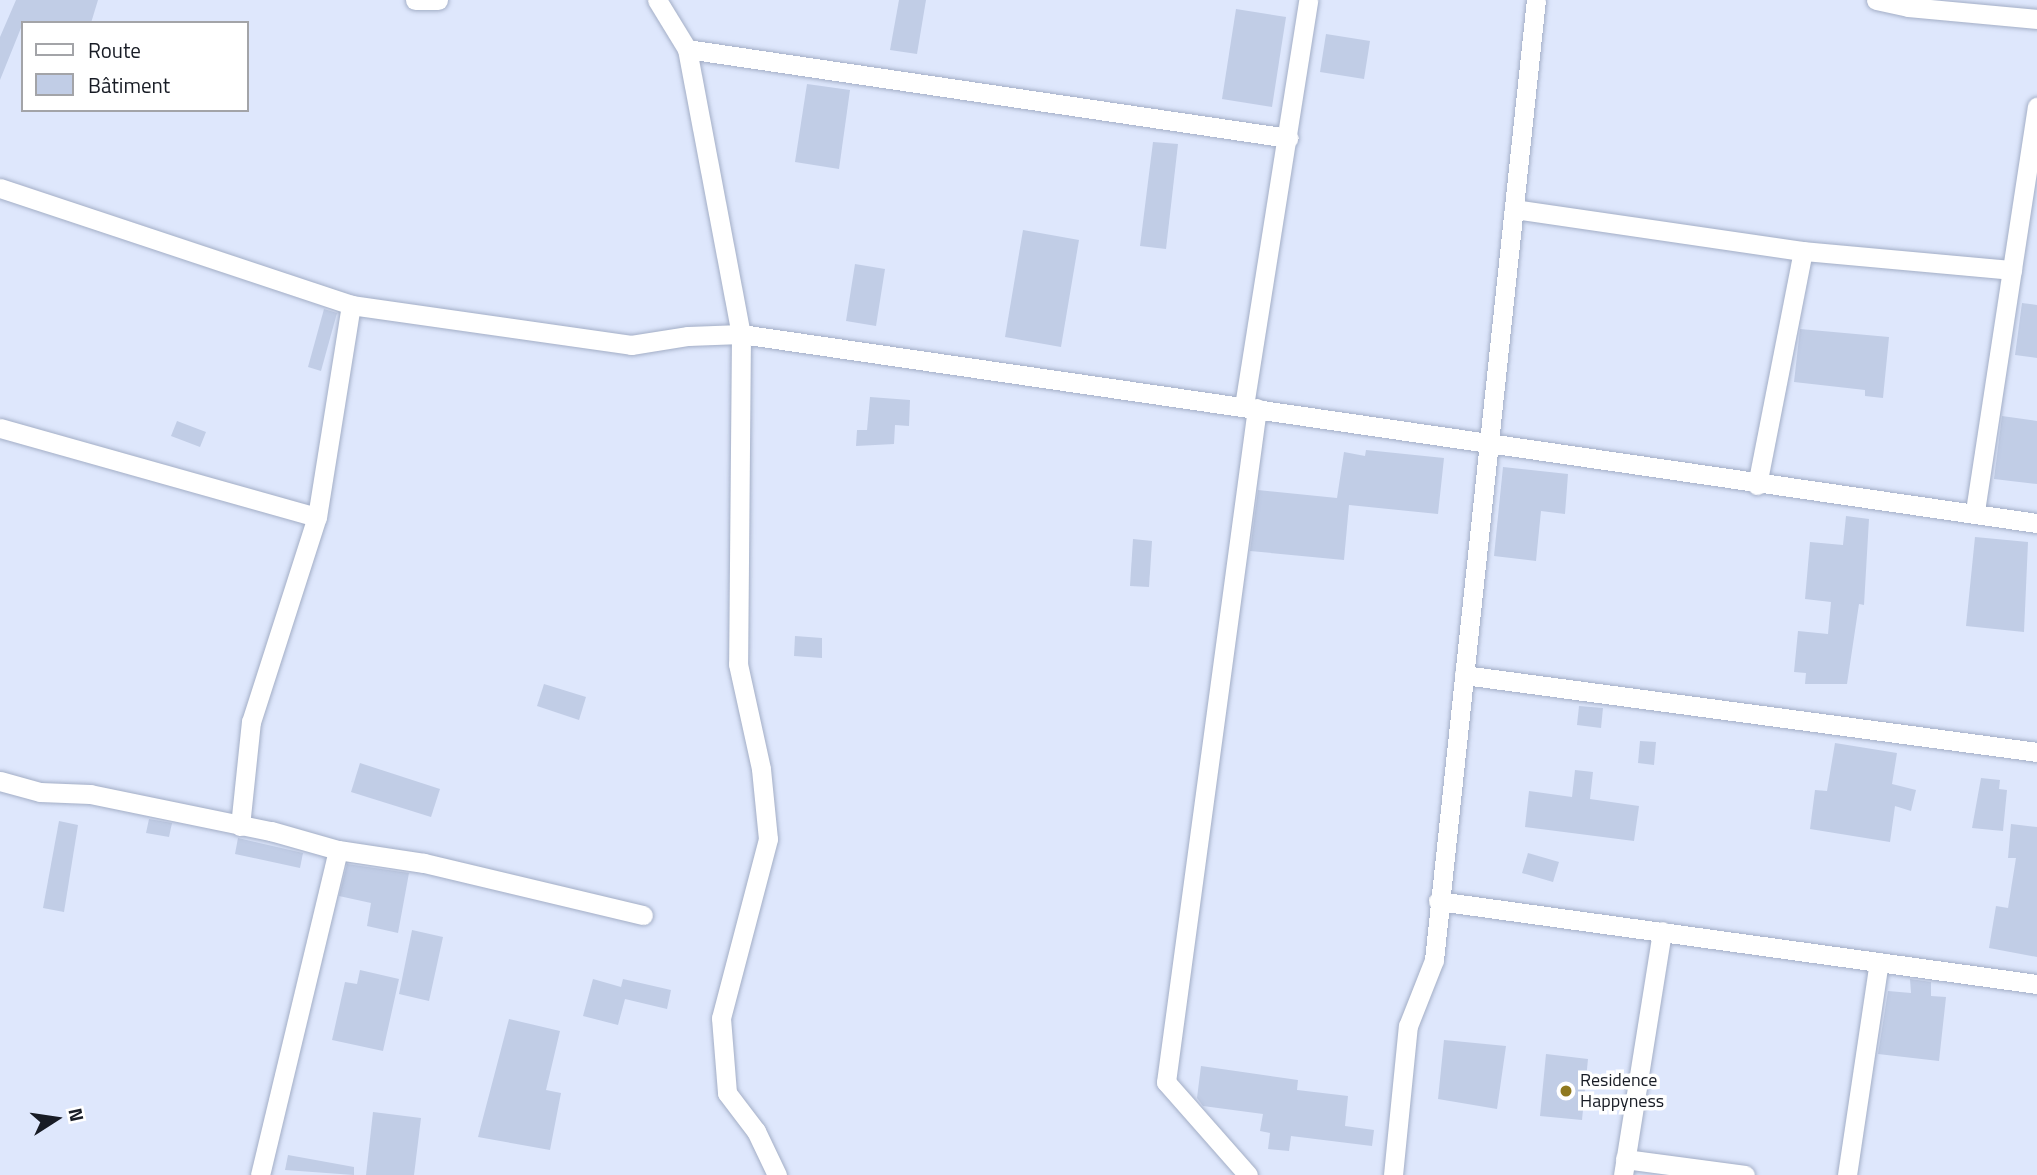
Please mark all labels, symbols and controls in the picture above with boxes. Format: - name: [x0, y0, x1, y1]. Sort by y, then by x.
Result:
- legend: [21, 21, 248, 112]
- text: Route: [88, 34, 141, 66]
- text: Bâtiment: [88, 69, 170, 101]
- place label: Residence Happyness: [1580, 1070, 1664, 1112]
- marker: Residence Happyness: [1558, 1083, 1574, 1099]
- north arrow: [21, 1084, 91, 1154]
- text: N: [61, 1105, 93, 1124]

